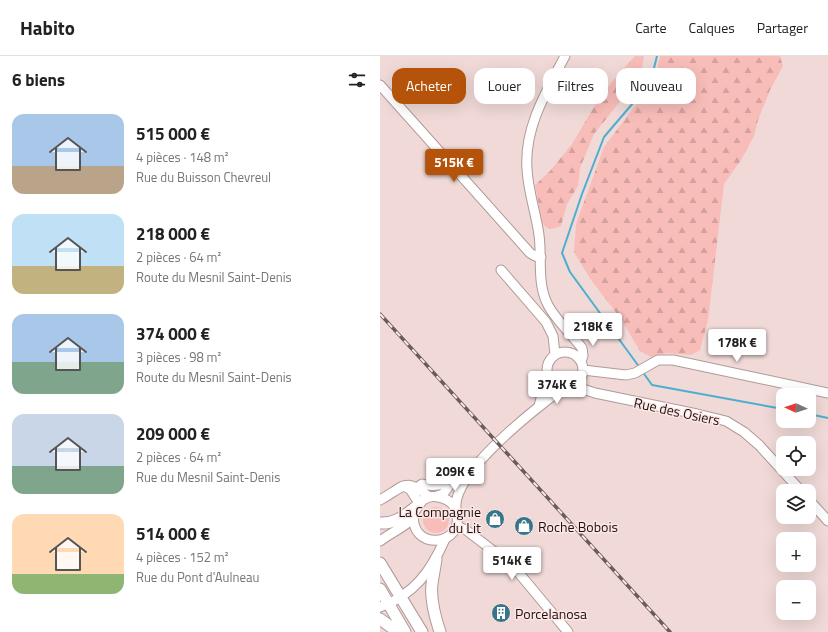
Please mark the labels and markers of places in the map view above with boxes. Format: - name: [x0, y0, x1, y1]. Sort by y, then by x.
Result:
- pin: 515K €: [421, 149, 487, 183]
- pin: 218K €: [560, 313, 626, 347]
- pin: 178K €: [704, 329, 770, 363]
- pin: 374K €: [524, 371, 590, 405]
- pin: 209K €: [422, 458, 488, 492]
- place label: La Compagnie du Lit: [398, 501, 481, 538]
- shop icon: La Compagnie du Lit: [484, 508, 506, 530]
- shop icon: Roche Bobois: [513, 515, 535, 537]
- place label: Roche Bobois: [538, 516, 618, 537]
- pin: 514K €: [479, 547, 545, 581]
- building icon: Porcelanosa: [490, 602, 512, 624]
- place label: Porcelanosa: [515, 603, 587, 624]

